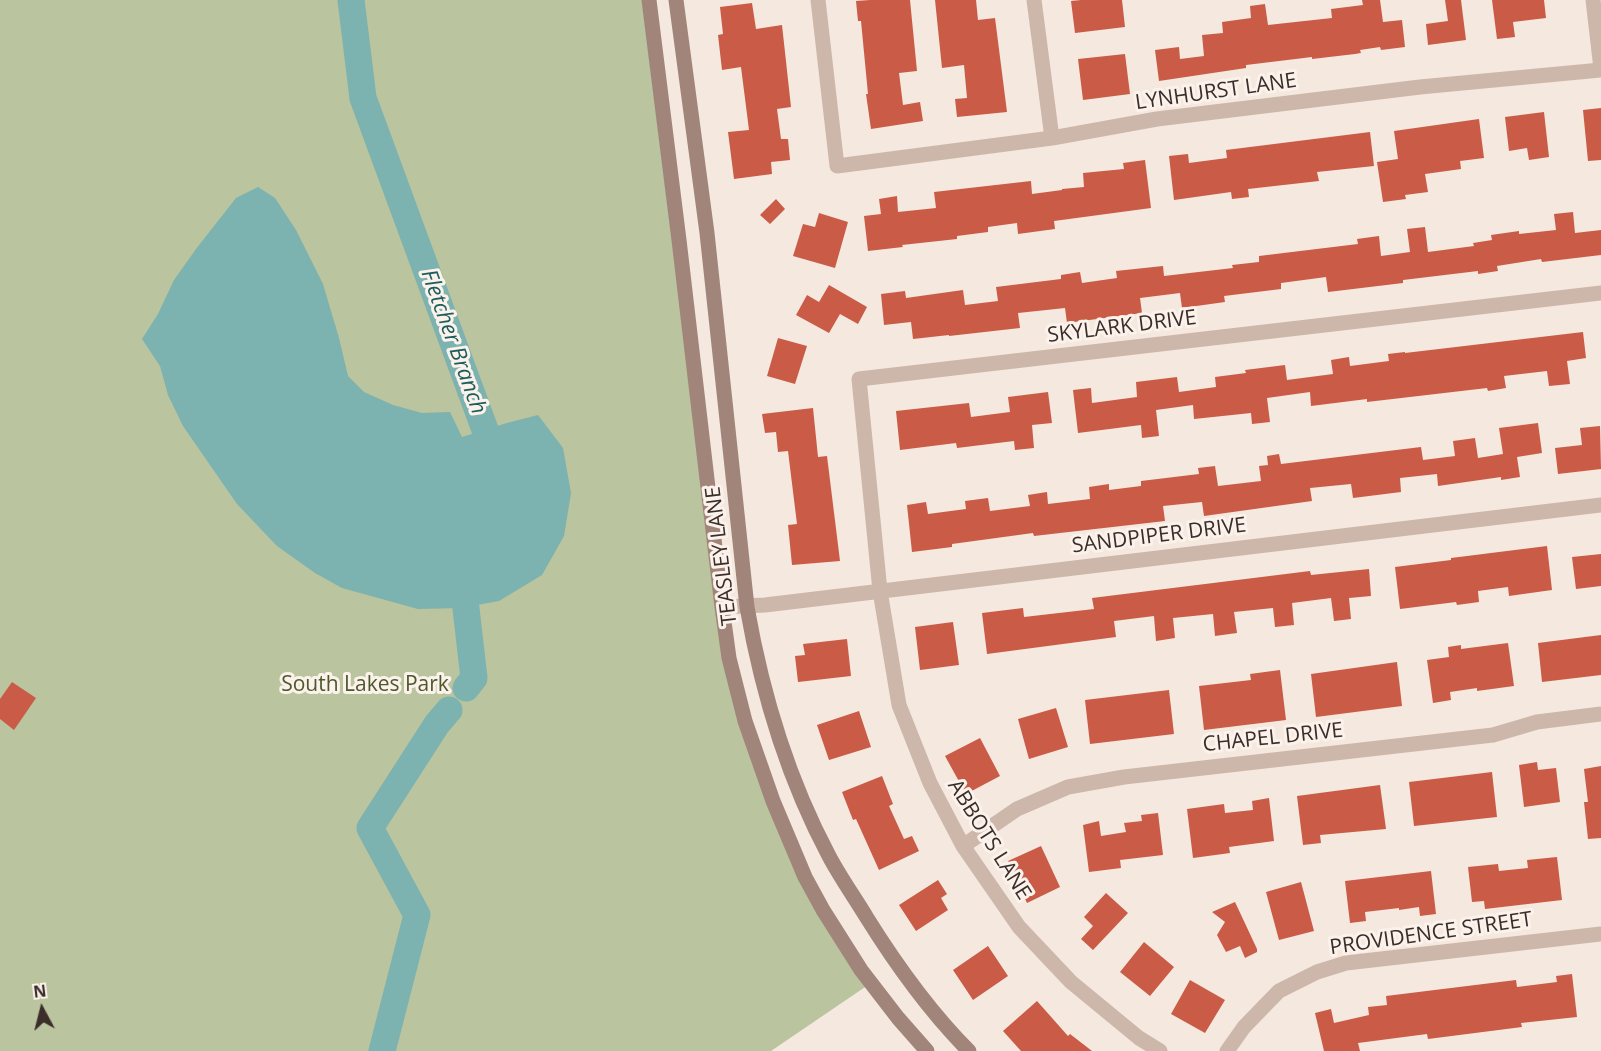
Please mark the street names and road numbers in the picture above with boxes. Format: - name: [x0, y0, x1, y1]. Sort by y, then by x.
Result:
- street label: LYNHURST LANE: [1134, 68, 1298, 116]
- street label: SKYLARK DRIVE: [1046, 305, 1198, 349]
- street label: TEASLEY LANE: [701, 485, 743, 627]
- street label: SANDPIPER DRIVE: [1070, 513, 1248, 559]
- street label: CHAPEL DRIVE: [1202, 718, 1344, 758]
- street label: ABBOTS LANE: [942, 775, 1036, 905]
- street label: PROVIDENCE STREET: [1328, 907, 1534, 961]

